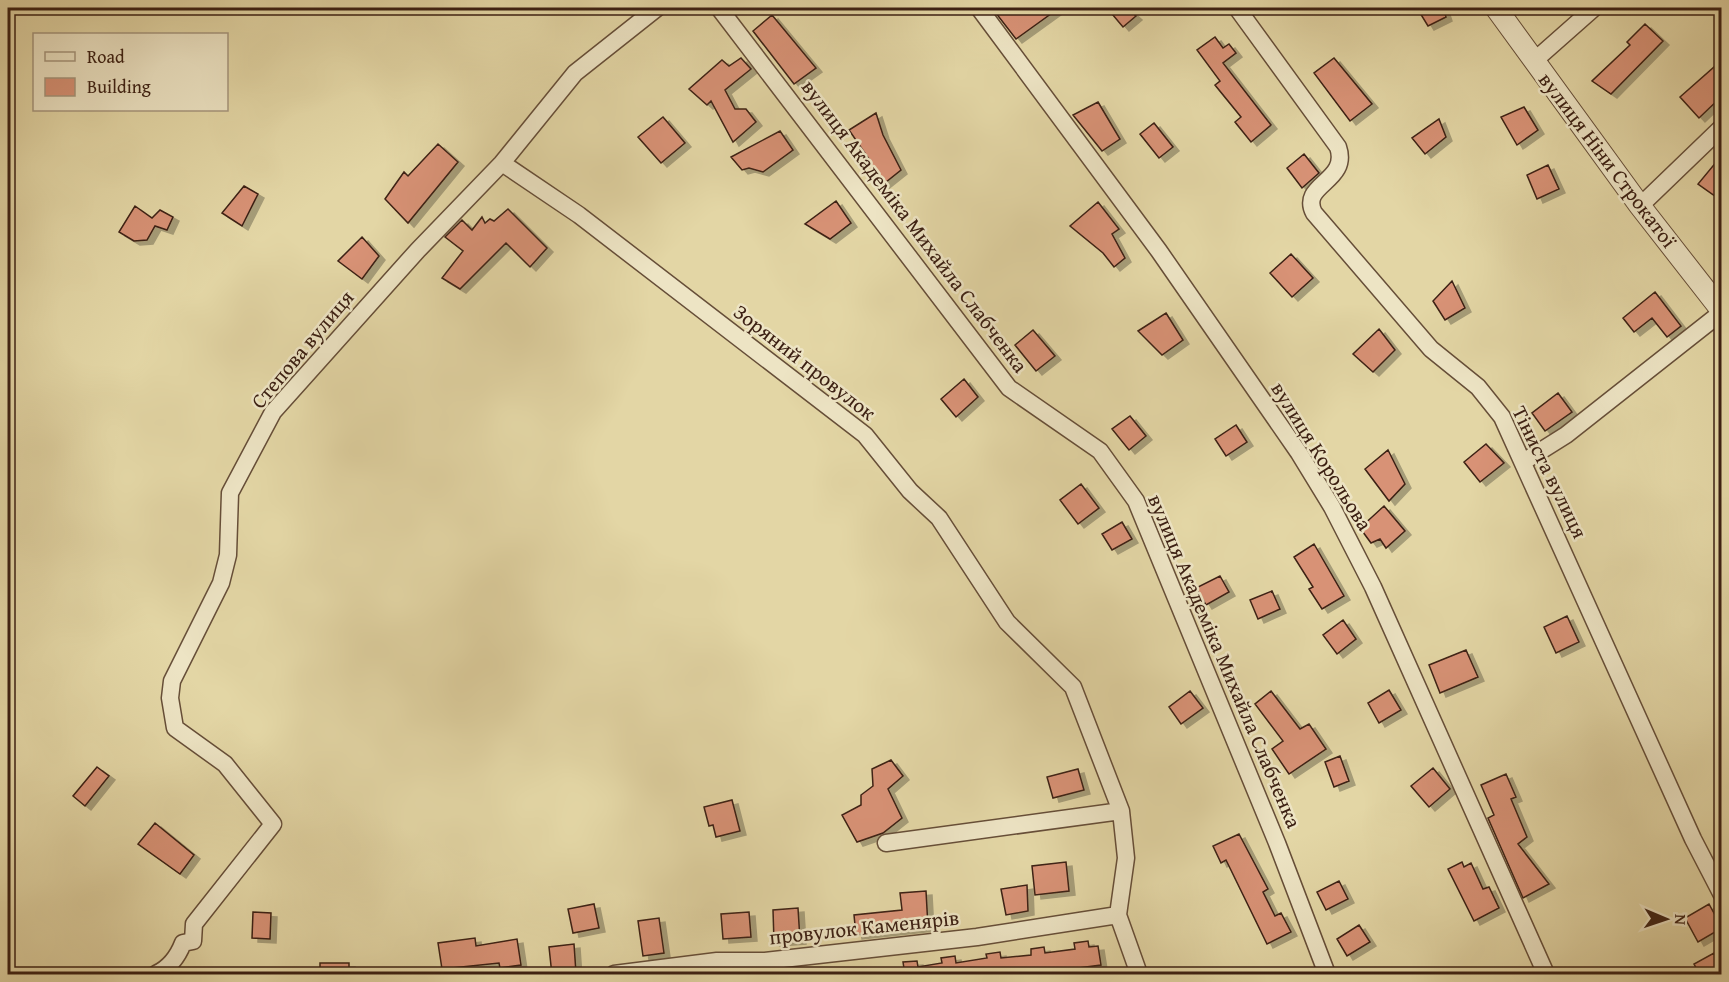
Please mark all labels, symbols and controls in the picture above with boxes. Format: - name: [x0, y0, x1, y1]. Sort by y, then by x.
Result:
- legend: [33, 33, 228, 111]
- text: Road: [87, 43, 125, 70]
- street label: вулиця Ніни Строкатої: [1531, 66, 1685, 255]
- text: Building: [87, 73, 151, 100]
- street label: вулиця Академіка Михайла Слабченка: [794, 73, 1036, 379]
- street label: Степова вулиця: [243, 283, 361, 415]
- street label: Зоряний провулок: [727, 296, 883, 428]
- street label: вулиця Корольова: [1264, 376, 1380, 536]
- street label: Тіниста вулиця: [1505, 400, 1596, 544]
- street label: вулиця Академіка Михайла Слабченка: [1140, 489, 1310, 833]
- north arrow: [1636, 889, 1696, 949]
- street label: провулок Каменярів: [768, 902, 960, 952]
- text: N: [1669, 914, 1693, 926]

